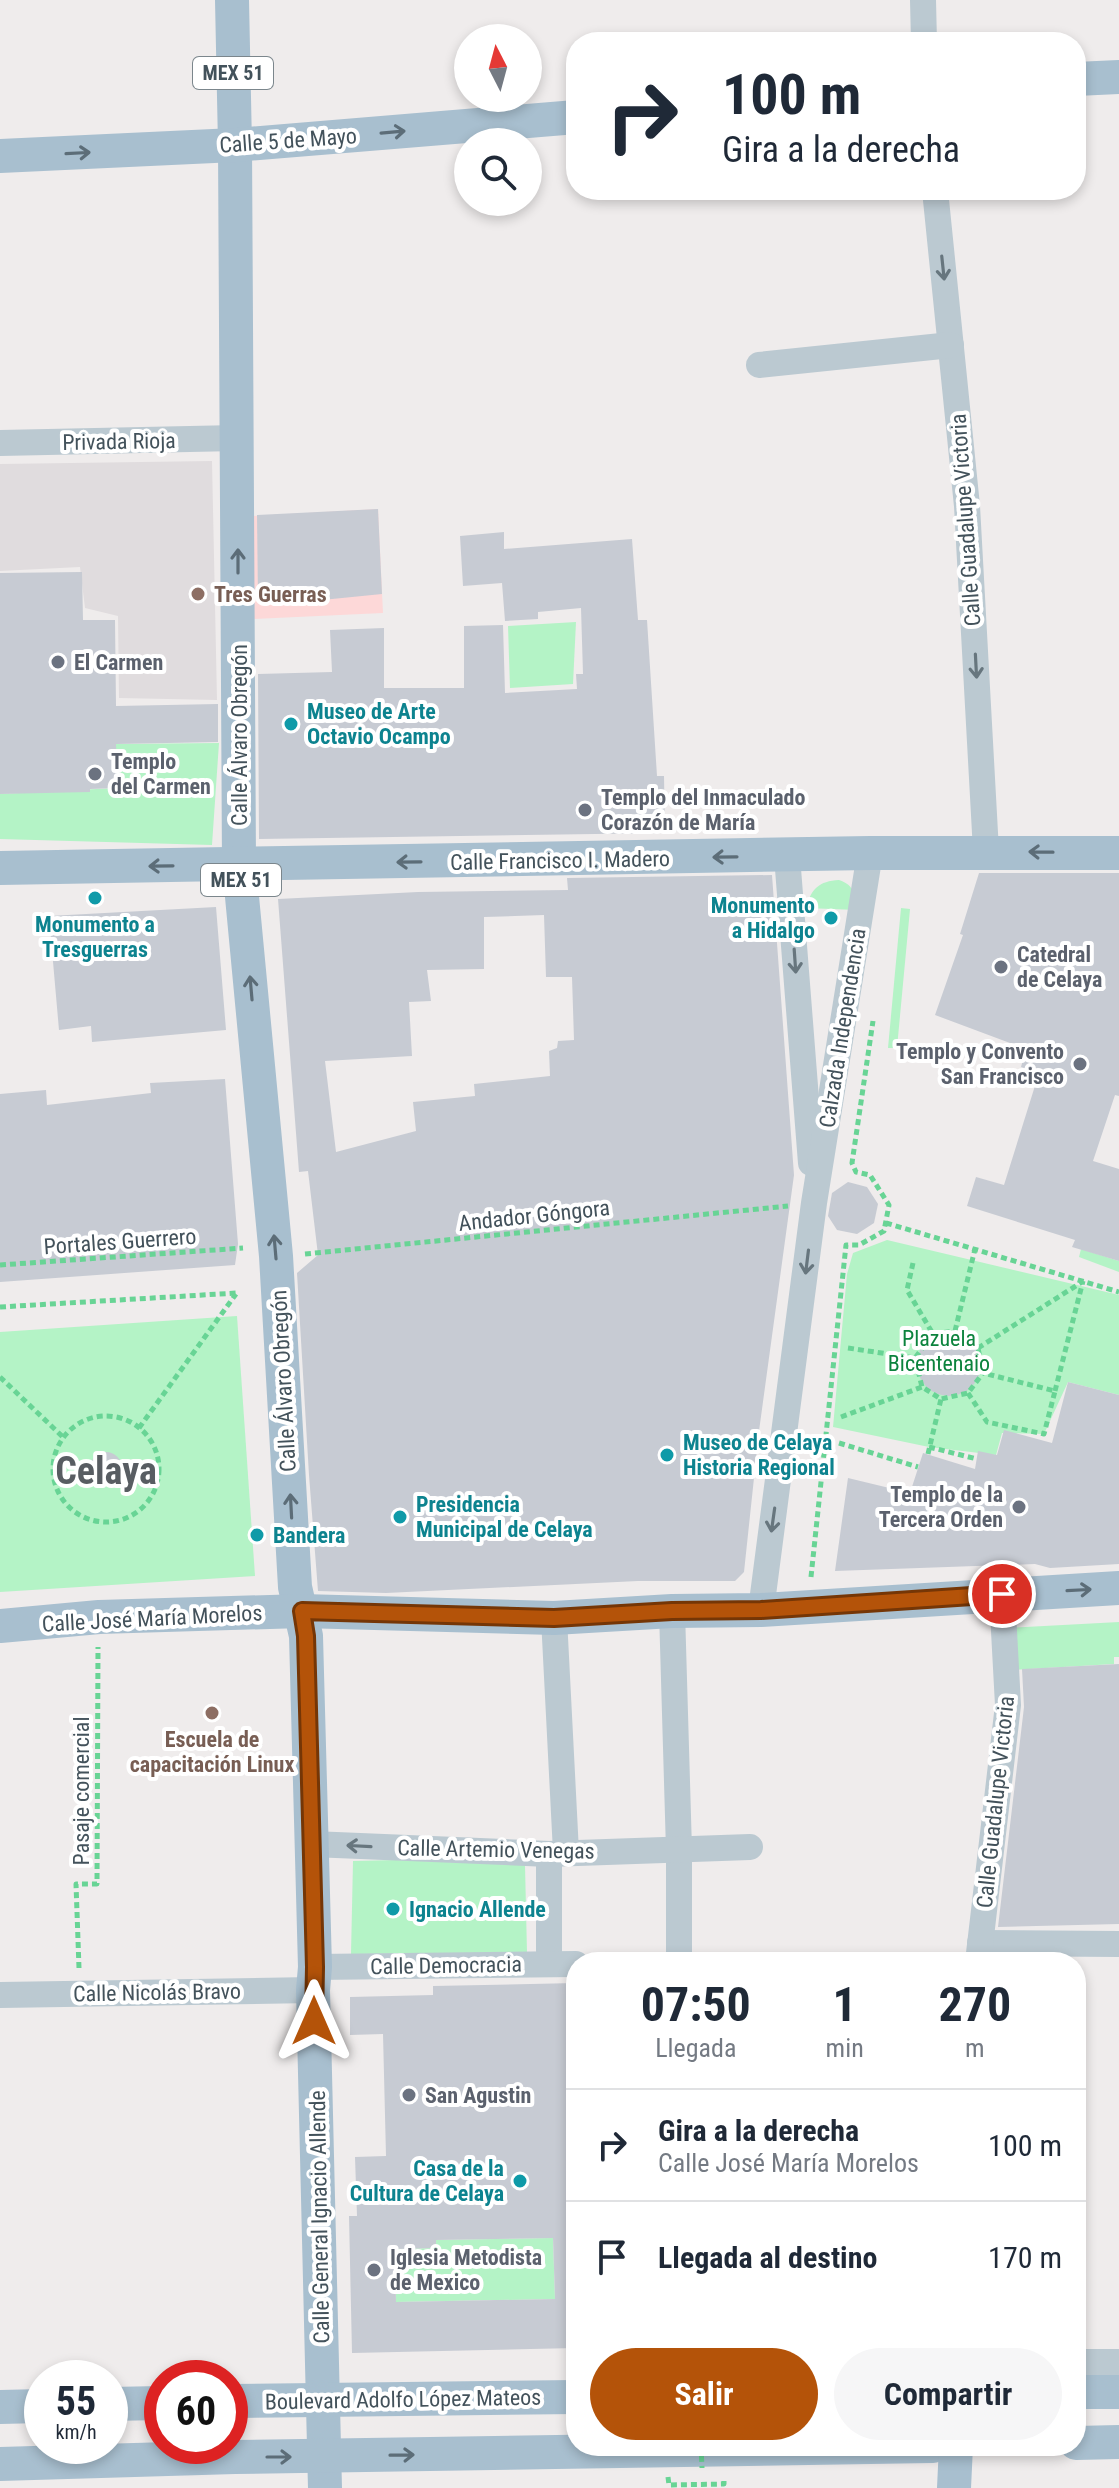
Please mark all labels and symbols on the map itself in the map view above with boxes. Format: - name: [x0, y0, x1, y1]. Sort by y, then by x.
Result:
- north arrow: [454, 24, 542, 112]
- road number: MEX 51: [193, 57, 273, 89]
- street label: Calle 5 de Mayo: [218, 123, 358, 158]
- one-way arrow: [379, 124, 406, 139]
- one-way arrow: [64, 145, 91, 160]
- one-way arrow: [936, 254, 951, 281]
- street label: Calle Guadalupe Victoria: [946, 413, 985, 627]
- street label: Privada Rioja: [62, 428, 176, 455]
- one-way arrow: [230, 548, 246, 575]
- place label: Tres Guerras: [214, 582, 327, 607]
- marker: Tres Guerras: [189, 585, 207, 603]
- street label: Calle Álvaro Obregón: [227, 644, 252, 826]
- place label: El Carmen: [74, 650, 163, 675]
- one-way arrow: [968, 652, 983, 679]
- marker: El Carmen: [49, 653, 67, 671]
- place label: Museo de Arte Octavio Ocampo: [307, 699, 451, 749]
- marker: Museo de Arte Octavio Ocampo: [282, 715, 300, 733]
- place label: Templo del Carmen: [111, 749, 211, 799]
- marker: Templo del Carmen: [86, 765, 104, 783]
- place label: Templo del Inmaculado Corazón de María: [601, 785, 806, 835]
- marker: Templo del Inmaculado Corazón de María: [576, 801, 594, 819]
- one-way arrow: [1028, 844, 1055, 860]
- street label: Calle Francisco I. Madero: [450, 846, 670, 875]
- one-way arrow: [712, 849, 739, 864]
- one-way arrow: [396, 855, 423, 870]
- one-way arrow: [148, 859, 175, 874]
- road number: MEX 51: [201, 864, 281, 896]
- marker: Monumento a Tresguerras: [86, 889, 104, 907]
- place label: Monumento a Hidalgo: [711, 893, 815, 943]
- marker: Monumento a Hidalgo: [822, 909, 840, 927]
- place label: Monumento a Tresguerras: [35, 912, 155, 962]
- street label: Calzada Independencia: [814, 927, 871, 1130]
- place label: Catedral de Celaya: [1017, 942, 1102, 992]
- one-way arrow: [788, 947, 803, 974]
- marker: Catedral de Celaya: [992, 958, 1010, 976]
- one-way arrow: [243, 975, 258, 1002]
- place label: Templo y Convento San Francisco: [896, 1039, 1064, 1089]
- marker: Templo y Convento San Francisco: [1071, 1055, 1089, 1073]
- street label: Andador Góngora: [457, 1195, 611, 1236]
- street label: Portales Guerrero: [43, 1224, 197, 1259]
- one-way arrow: [267, 1234, 282, 1261]
- one-way arrow: [799, 1249, 814, 1274]
- street label: Calle Álvaro Obregón: [266, 1289, 301, 1473]
- park label: Plazuela Bicentenaio: [888, 1326, 990, 1376]
- place label: Museo de Celaya Historia Regional: [683, 1430, 835, 1480]
- marker: Museo de Celaya Historia Regional: [658, 1446, 676, 1464]
- district label: Celaya: [55, 1449, 157, 1493]
- place label: Templo de la Tercera Orden: [879, 1482, 1003, 1532]
- place label: Presidencia Municipal de Celaya: [416, 1492, 593, 1542]
- one-way arrow: [283, 1493, 298, 1520]
- marker: Templo de la Tercera Orden: [1010, 1498, 1028, 1516]
- one-way arrow: [765, 1506, 780, 1532]
- marker: Presidencia Municipal de Celaya: [391, 1508, 409, 1526]
- place label: Bandera: [273, 1523, 345, 1548]
- marker: Bandera: [248, 1526, 266, 1544]
- pin: [968, 1560, 1036, 1628]
- one-way arrow: [1065, 1582, 1092, 1597]
- street label: Calle José María Morelos: [41, 1600, 263, 1637]
- street label: Calle Guadalupe Victoria: [972, 1695, 1019, 1909]
- marker: Escuela de capacitación Linux: [203, 1704, 221, 1722]
- street label: Pasaje comercial: [69, 1717, 94, 1865]
- place label: Escuela de capacitación Linux: [130, 1727, 294, 1777]
- street label: Calle Artemio Venegas: [397, 1835, 595, 1864]
- one-way arrow: [346, 1838, 373, 1853]
- place label: Ignacio Allende: [409, 1897, 546, 1922]
- marker: Ignacio Allende: [384, 1900, 402, 1918]
- street label: Calle Democracia: [370, 1952, 522, 1979]
- street label: Calle Nicolás Bravo: [73, 1979, 241, 2006]
- position arrow: [272, 1979, 356, 2063]
- place label: San Agustin: [425, 2083, 531, 2108]
- marker: San Agustin: [400, 2086, 418, 2104]
- street label: Calle General Ignacio Allende: [305, 2090, 334, 2344]
- place label: Casa de la Cultura de Celaya: [350, 2156, 504, 2206]
- marker: Casa de la Cultura de Celaya: [511, 2172, 529, 2190]
- place label: Iglesia Metodista de Mexico: [390, 2245, 542, 2295]
- marker: Iglesia Metodista de Mexico: [365, 2261, 383, 2279]
- speed limit sign: 60: [144, 2360, 248, 2464]
- street label: Boulevard Adolfo López Mateos: [265, 2385, 541, 2414]
- one-way arrow: [388, 2447, 415, 2463]
- one-way arrow: [265, 2449, 292, 2465]

